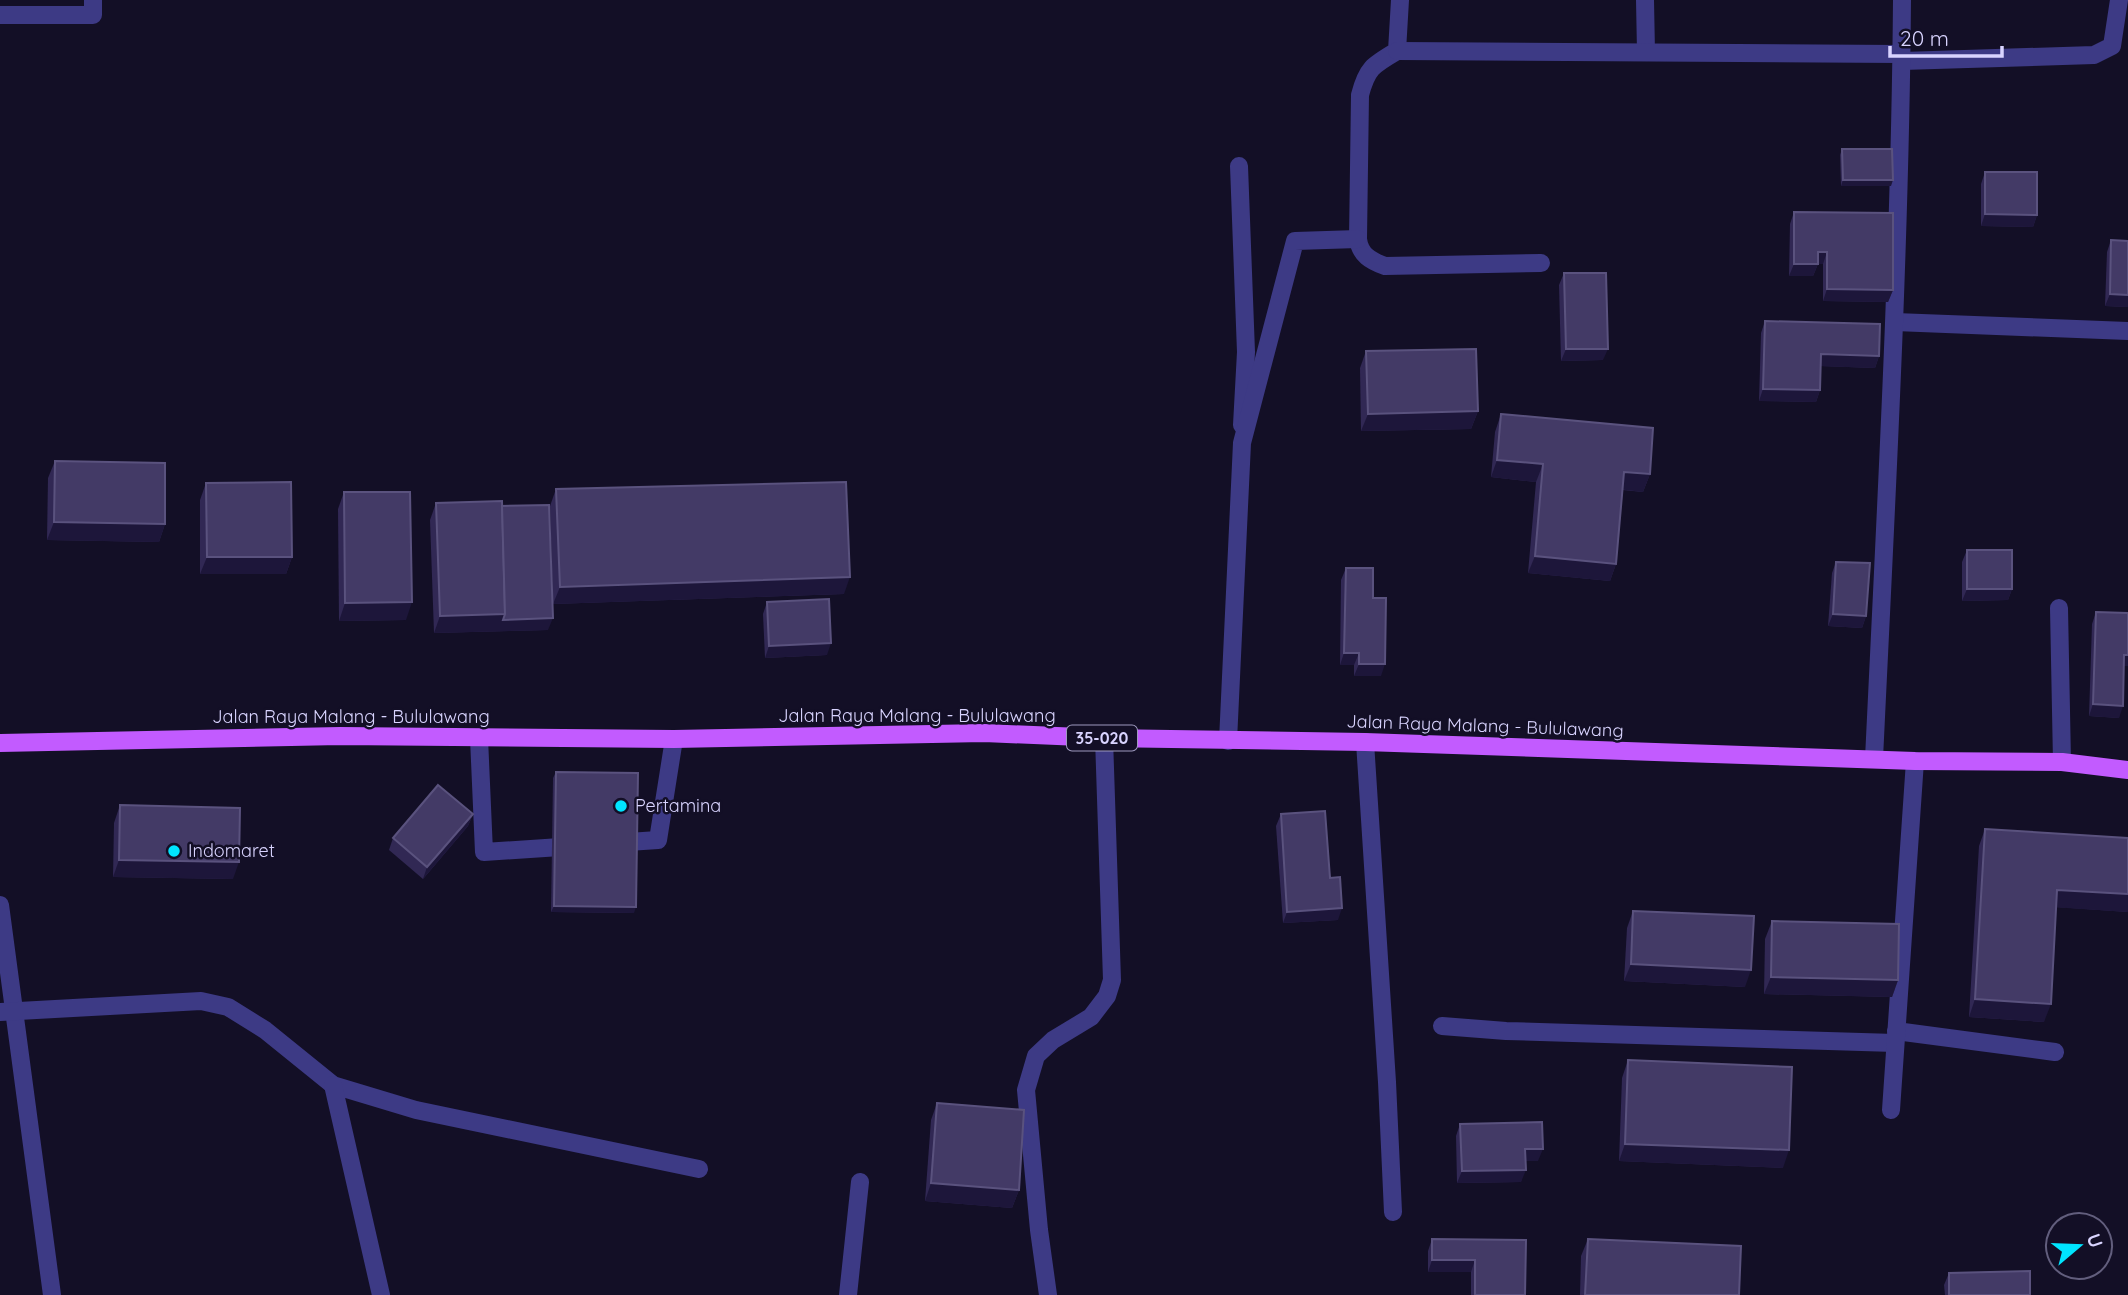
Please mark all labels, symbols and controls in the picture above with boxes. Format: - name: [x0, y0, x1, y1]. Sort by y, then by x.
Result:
- scale bar: [1890, 14, 2002, 58]
- text: 20 m: [1900, 25, 1949, 51]
- street label: Jalan Raya Malang - Bululawang: [778, 704, 1056, 727]
- street label: Jalan Raya Malang - Bululawang: [212, 705, 490, 728]
- street label: Jalan Raya Malang - Bululawang: [1346, 709, 1624, 742]
- road number: 35-020: [1067, 726, 1137, 750]
- place label: Pertamina: [635, 794, 721, 817]
- marker: Pertamina: [613, 798, 629, 814]
- place label: Indomaret: [188, 839, 275, 862]
- marker: Indomaret: [166, 843, 182, 859]
- north arrow: [2044, 1211, 2114, 1281]
- text: U: [2082, 1230, 2109, 1251]

